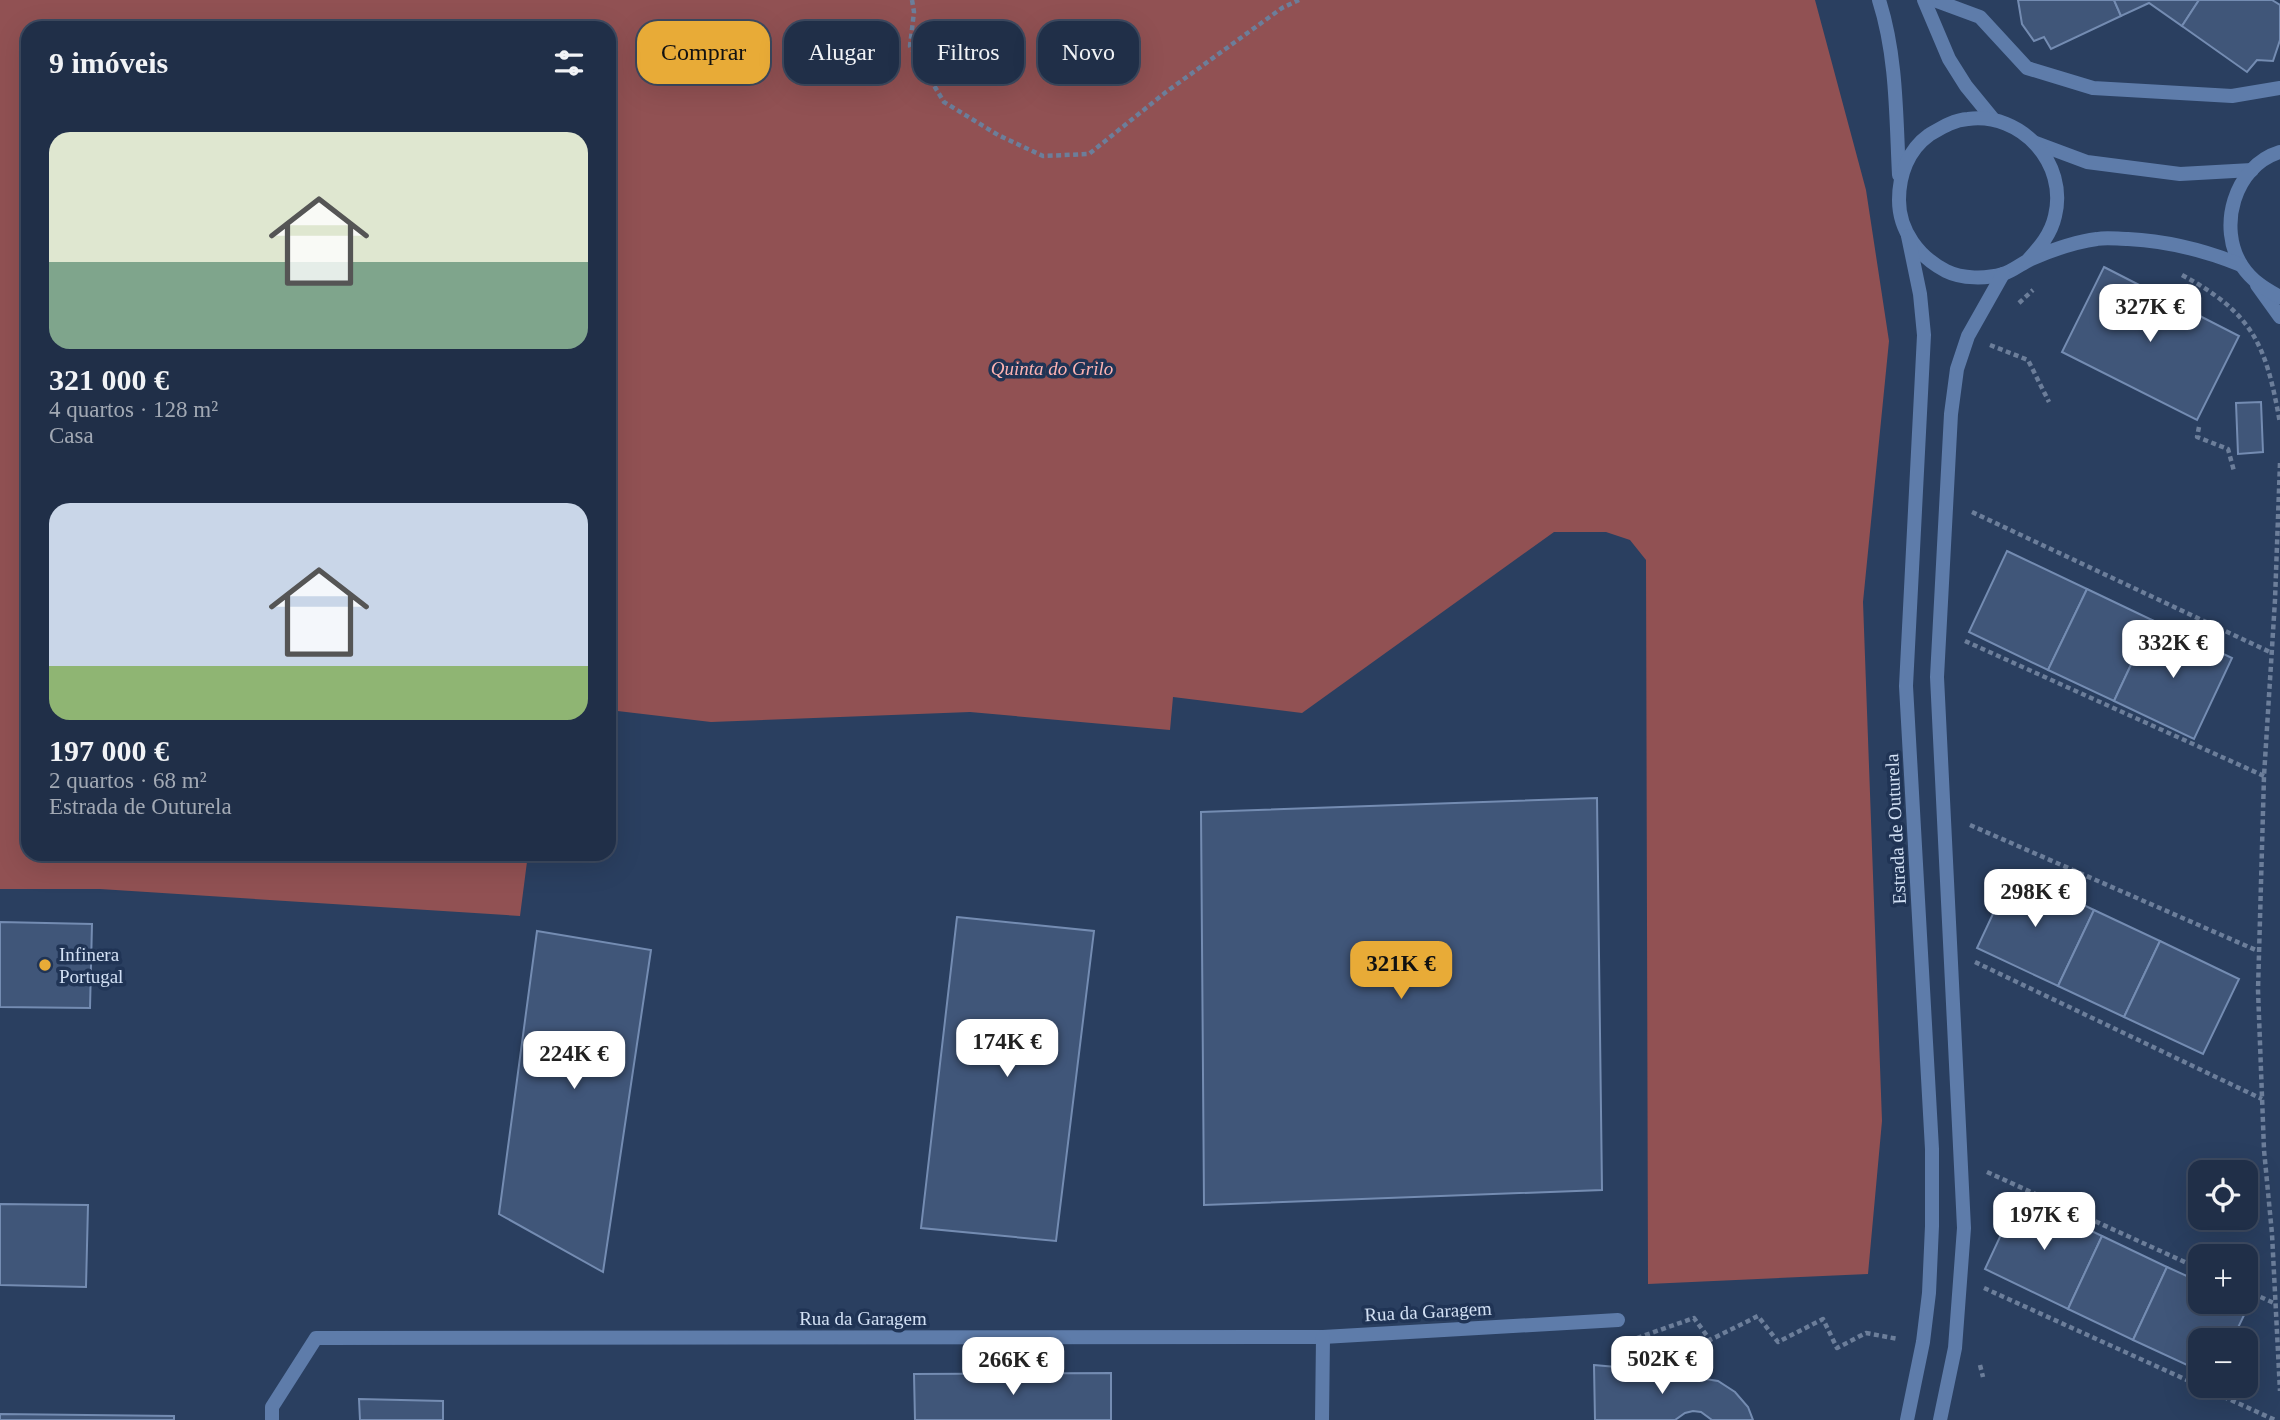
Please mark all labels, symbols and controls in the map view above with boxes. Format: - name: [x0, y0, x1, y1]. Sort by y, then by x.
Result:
- chip: Comprar: [637, 21, 770, 84]
- chip: Alugar: [784, 21, 899, 84]
- chip: Filtros: [913, 21, 1024, 84]
- chip: Novo: [1038, 21, 1139, 84]
- icon: filters: [550, 44, 588, 82]
- text: 9 imóveis: [49, 46, 168, 79]
- icon: home: [256, 178, 382, 304]
- pin: 327K €: [2093, 284, 2207, 344]
- text: 327K €: [2115, 294, 2185, 319]
- park label: Quinta do Grilo: [991, 358, 1113, 379]
- text: 321 000 €: [49, 363, 169, 396]
- text: 4 quartos · 128 m²: [49, 397, 218, 422]
- text: Casa: [49, 423, 94, 448]
- icon: home: [256, 549, 382, 675]
- pin: 332K €: [2116, 620, 2230, 680]
- text: 332K €: [2138, 630, 2208, 655]
- text: 197 000 €: [49, 734, 169, 767]
- street label: Estrada de Outurela: [1881, 753, 1910, 905]
- text: 2 quartos · 68 m²: [49, 768, 207, 793]
- text: Estrada de Outurela: [49, 794, 232, 819]
- pin: 298K €: [1978, 870, 2092, 929]
- text: 298K €: [2000, 879, 2070, 904]
- pin: 321K €: [1344, 942, 1458, 1001]
- place label: Infinera Portugal: [59, 944, 123, 987]
- text: 321K €: [1366, 951, 1436, 976]
- marker: Infinera Portugal: [37, 957, 53, 973]
- pin: 174K €: [950, 1020, 1064, 1079]
- text: 174K €: [972, 1029, 1042, 1054]
- pin: 224K €: [517, 1032, 631, 1091]
- text: 224K €: [539, 1041, 609, 1066]
- map controls: [2188, 1160, 2258, 1398]
- button: locate: [2188, 1160, 2258, 1230]
- pin: 197K €: [1987, 1192, 2101, 1252]
- text: 197K €: [2009, 1202, 2079, 1227]
- button: +: [2188, 1244, 2258, 1314]
- street label: Rua da Garagem: [1364, 1298, 1493, 1325]
- street label: Rua da Garagem: [799, 1308, 927, 1329]
- button: −: [2188, 1328, 2258, 1398]
- pin: 502K €: [1605, 1336, 1719, 1396]
- pin: 266K €: [956, 1338, 1070, 1397]
- text: 502K €: [1627, 1346, 1697, 1371]
- text: 266K €: [978, 1347, 1048, 1372]

